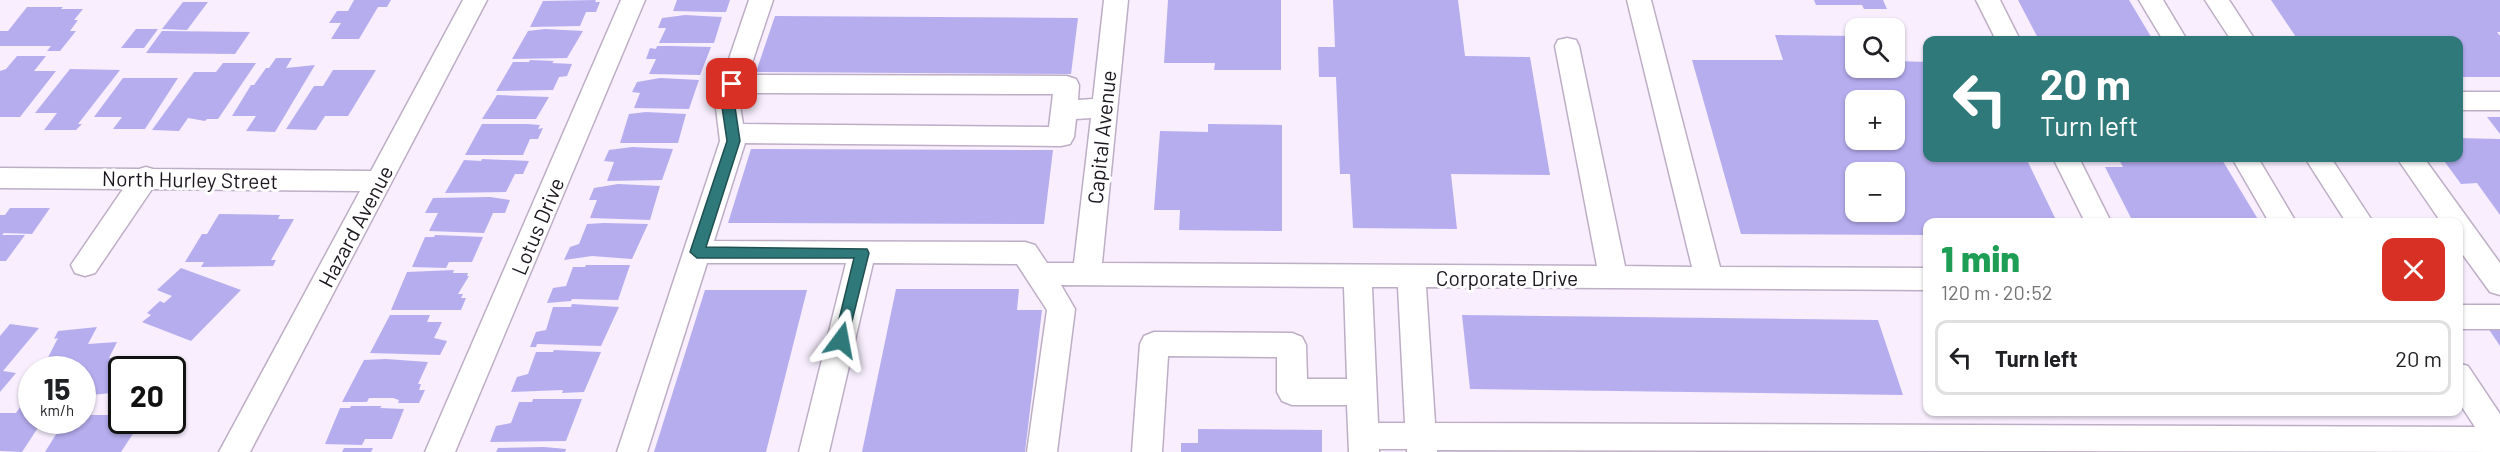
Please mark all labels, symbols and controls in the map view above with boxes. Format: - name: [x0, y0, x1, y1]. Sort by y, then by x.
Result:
- map controls: [1845, 18, 1905, 222]
- button: search: [1845, 18, 1905, 78]
- pin: [706, 58, 757, 109]
- text: 20 m: [2040, 58, 2131, 108]
- icon: left: [1941, 60, 2019, 138]
- icon: arrive: [715, 67, 748, 100]
- street label: Capital Avenue: [1082, 69, 1120, 205]
- button: +: [1845, 90, 1905, 150]
- text: Turn left: [2040, 109, 2138, 141]
- street label: Hazard Avenue: [312, 161, 398, 291]
- button: −: [1845, 162, 1905, 222]
- street label: North Hurley Street: [102, 165, 278, 193]
- street label: Lotus Drive: [505, 174, 569, 278]
- text: 1 min: [1941, 236, 2020, 279]
- button: close: [2382, 238, 2445, 301]
- street label: Corporate Drive: [1436, 265, 1578, 290]
- text: 120 m · 20:52: [1941, 280, 2053, 304]
- position arrow: [809, 308, 873, 372]
- icon: left: [1944, 341, 1977, 374]
- text: Turn left: [1995, 345, 2078, 371]
- text: 20 m: [2395, 345, 2442, 371]
- speed limit sign: 20: [108, 356, 186, 434]
- text: 15: [44, 370, 70, 406]
- text: km/h: [40, 401, 74, 419]

